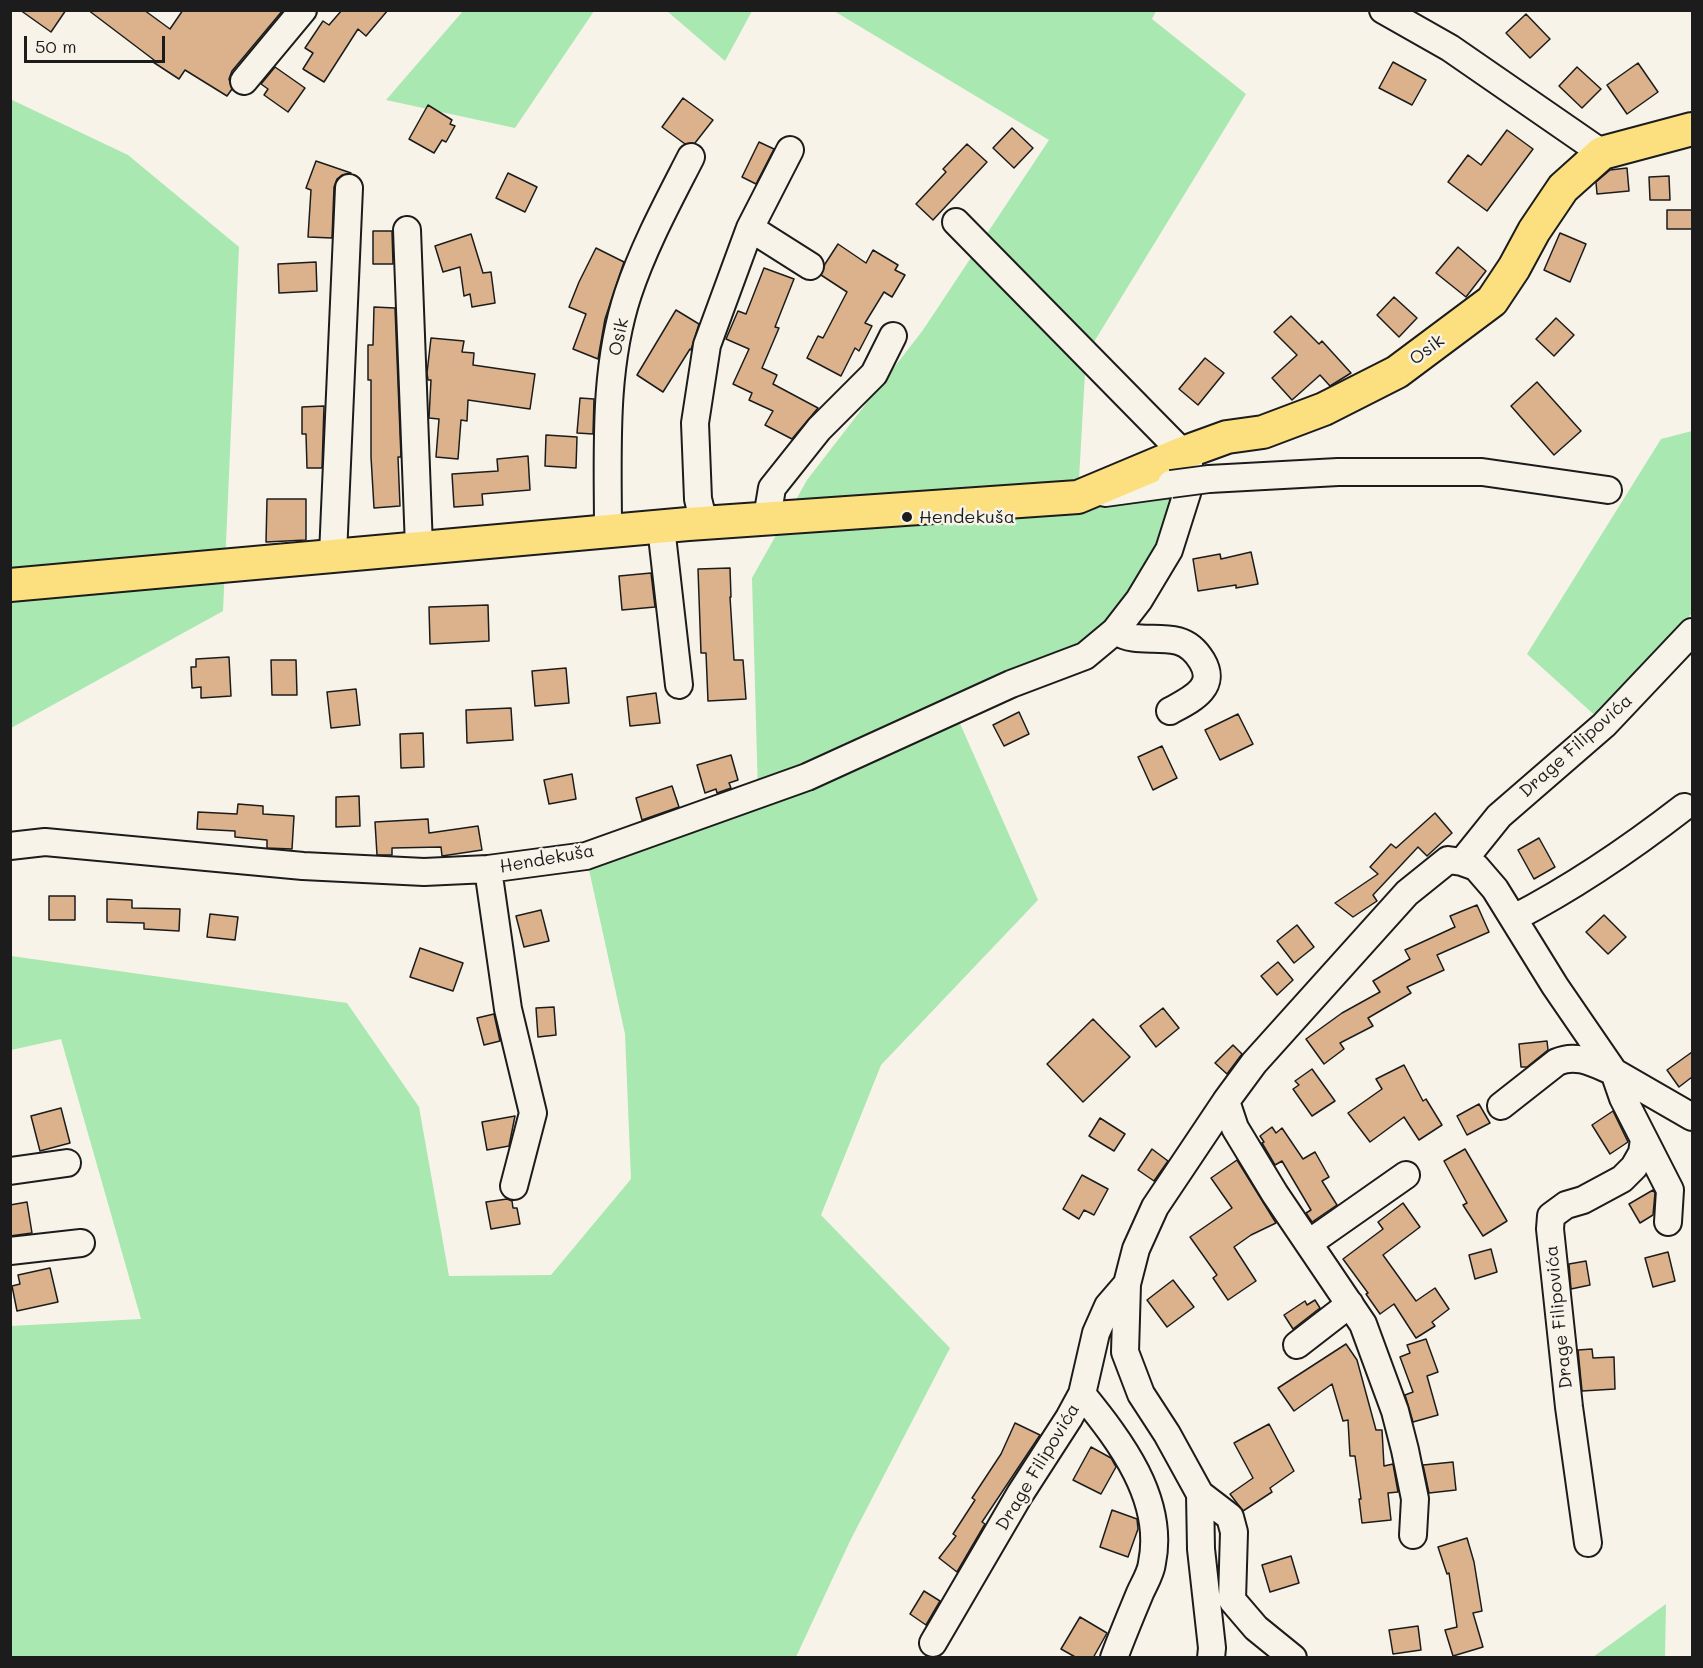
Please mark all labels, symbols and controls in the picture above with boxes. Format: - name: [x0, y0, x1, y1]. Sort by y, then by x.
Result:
- scale bar: [27, 24, 168, 62]
- text: 50 m: [35, 34, 77, 58]
- street label: Osik: [604, 316, 634, 358]
- street label: Osik: [1405, 330, 1449, 370]
- place label: Hendekuša: [919, 506, 1015, 528]
- marker: Hendekuša: [900, 510, 914, 524]
- street label: Drage Filipovića: [1515, 690, 1637, 802]
- street label: Hendekuša: [498, 840, 596, 878]
- street label: Drage Filipovića: [1541, 1244, 1577, 1390]
- street label: Drage Filipovića: [992, 1400, 1084, 1534]

